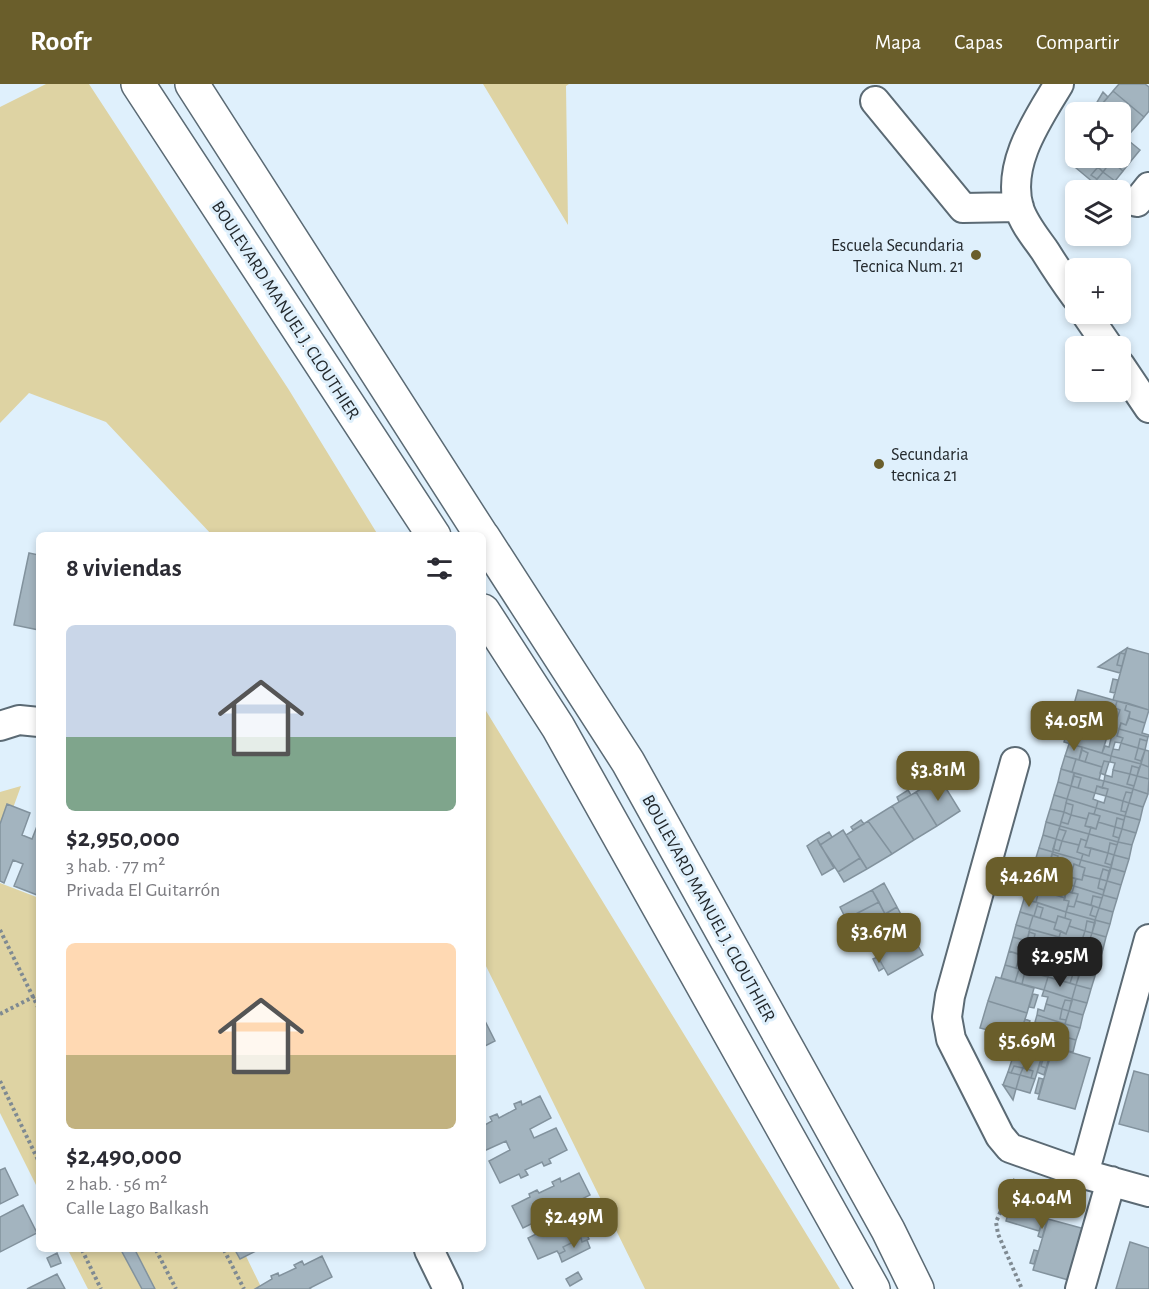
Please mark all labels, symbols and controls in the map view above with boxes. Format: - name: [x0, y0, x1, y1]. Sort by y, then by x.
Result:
- text: Roofr: [30, 28, 92, 56]
- text: Mapa: [875, 32, 921, 53]
- text: Capas: [954, 32, 1003, 53]
- text: Compartir: [1036, 32, 1119, 53]
- map controls: [1065, 102, 1131, 402]
- button: locate: [1065, 102, 1131, 168]
- button: layers: [1065, 180, 1131, 246]
- street label: BOULEVARD MANUEL J. CLOUTHIER: [208, 198, 362, 423]
- place label: Escuela Secundaria Tecnica Num. 21: [831, 237, 964, 276]
- marker: Escuela Secundaria Tecnica Num. 21: [969, 248, 983, 262]
- button: +: [1065, 258, 1131, 324]
- button: −: [1065, 336, 1131, 402]
- place label: Secundaria tecnica 21: [891, 446, 969, 485]
- marker: Secundaria tecnica 21: [872, 457, 886, 471]
- icon: filters: [423, 552, 456, 585]
- text: 8 viviendas: [66, 555, 182, 581]
- icon: home: [207, 664, 315, 772]
- pin: $4.05M: [1025, 701, 1123, 752]
- text: $4.05M: [1045, 710, 1103, 730]
- pin: $3.81M: [889, 751, 987, 802]
- text: $3.81M: [910, 760, 966, 780]
- street label: BOULEVARD MANUEL J. CLOUTHIER: [638, 792, 778, 1025]
- text: $2,950,000: [66, 825, 180, 851]
- text: 3 hab. · 77 m²: [66, 856, 165, 876]
- pin: $4.26M: [980, 857, 1078, 908]
- text: $4.26M: [1000, 866, 1058, 886]
- text: Privada El Guitarrón: [66, 880, 220, 900]
- pin: $3.67M: [830, 913, 928, 964]
- text: $3.67M: [851, 922, 907, 942]
- pin: $2.95M: [1011, 937, 1109, 988]
- text: $2.95M: [1031, 946, 1089, 966]
- icon: home: [207, 982, 315, 1090]
- pin: $5.69M: [978, 1022, 1076, 1073]
- text: $5.69M: [998, 1031, 1056, 1051]
- text: $2,490,000: [66, 1143, 182, 1169]
- text: 2 hab. · 56 m²: [66, 1174, 167, 1194]
- pin: $4.04M: [993, 1179, 1091, 1230]
- text: $4.04M: [1012, 1188, 1072, 1208]
- text: Calle Lago Balkash: [66, 1198, 209, 1218]
- pin: $2.49M: [525, 1198, 623, 1249]
- text: $2.49M: [545, 1207, 603, 1227]

